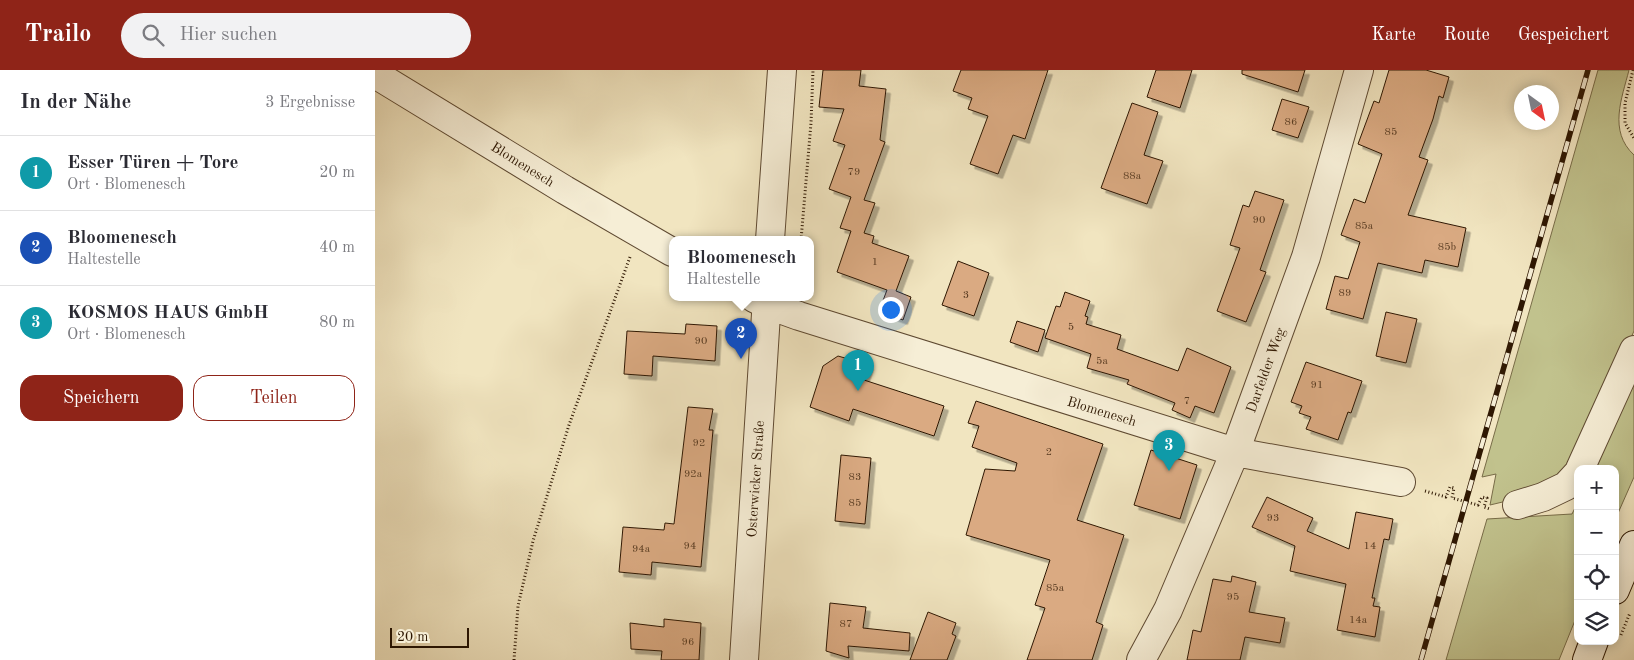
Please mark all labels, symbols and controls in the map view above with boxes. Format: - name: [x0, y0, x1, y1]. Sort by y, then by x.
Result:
- search box: [121, 13, 471, 58]
- icon: search: [139, 21, 167, 49]
- text: Trailo: [25, 23, 91, 47]
- text: Hier suchen: [179, 26, 277, 45]
- text: Karte: [1371, 26, 1416, 44]
- text: Route: [1444, 26, 1490, 44]
- text: Gespeichert: [1518, 26, 1609, 44]
- north arrow: [1514, 85, 1559, 130]
- text: In der Nähe: [20, 92, 131, 113]
- text: 3 Ergebnisse: [265, 95, 355, 111]
- house number: 86: [1285, 117, 1297, 128]
- house number: 85: [1385, 127, 1397, 138]
- street label: Blomenesch: [488, 140, 557, 190]
- text: Esser Türen + Tore: [67, 154, 239, 173]
- text: 1: [31, 165, 41, 181]
- text: 20 m: [319, 165, 355, 181]
- house number: 79: [848, 167, 860, 178]
- house number: 88a: [1123, 171, 1142, 182]
- text: Ort · Blomenesch: [67, 177, 186, 193]
- house number: 90: [1253, 215, 1265, 226]
- house number: 85a: [1355, 221, 1374, 232]
- text: Bloomenesch: [67, 229, 177, 248]
- popup: [669, 236, 814, 301]
- text: 2: [31, 240, 41, 256]
- text: 40 m: [319, 240, 355, 256]
- house number: 85b: [1438, 242, 1457, 253]
- text: Bloomenesch: [687, 249, 796, 268]
- text: Haltestelle: [67, 252, 141, 268]
- house number: 1: [872, 257, 878, 268]
- text: Haltestelle: [687, 272, 760, 288]
- house number: 89: [1339, 288, 1351, 299]
- house number: 3: [963, 290, 969, 301]
- your location: [878, 297, 904, 323]
- text: KOSMOS HAUS GmbH: [67, 304, 269, 323]
- text: 3: [31, 315, 41, 331]
- text: 80 m: [319, 315, 355, 331]
- pin: 2: [725, 318, 757, 359]
- house number: 5: [1068, 322, 1074, 333]
- street label: Darfelder Weg: [1244, 326, 1288, 415]
- text: Ort · Blomenesch: [67, 327, 186, 343]
- house number: 90: [695, 336, 707, 347]
- pin: 1: [842, 350, 874, 391]
- house number: 5a: [1096, 356, 1108, 367]
- button: Speichern: [20, 375, 183, 421]
- button: Teilen: [193, 375, 355, 421]
- house number: 91: [1311, 380, 1323, 391]
- street label: Blomenesch: [1065, 395, 1138, 429]
- house number: 7: [1184, 396, 1190, 407]
- street label: Osterwicker Straße: [745, 420, 767, 538]
- pin: 3: [1153, 430, 1185, 471]
- house number: 92: [693, 438, 705, 449]
- house number: 2: [1046, 447, 1052, 458]
- map controls: [1574, 465, 1619, 645]
- button: +: [1574, 465, 1619, 510]
- house number: 92a: [684, 469, 703, 480]
- house number: 83: [849, 472, 861, 483]
- house number: 85: [849, 498, 861, 509]
- button: −: [1574, 510, 1619, 555]
- house number: 93: [1267, 513, 1279, 524]
- house number: 94: [684, 541, 696, 552]
- house number: 14: [1364, 541, 1376, 552]
- house number: 94a: [632, 544, 651, 555]
- button: locate: [1574, 555, 1619, 600]
- house number: 85a: [1046, 583, 1065, 594]
- house number: 95: [1227, 592, 1239, 603]
- button: layers: [1574, 600, 1619, 645]
- house number: 14a: [1349, 615, 1368, 626]
- house number: 87: [840, 619, 852, 630]
- scale bar: [390, 625, 469, 648]
- text: 20 m: [397, 630, 428, 644]
- house number: 96: [682, 637, 694, 648]

